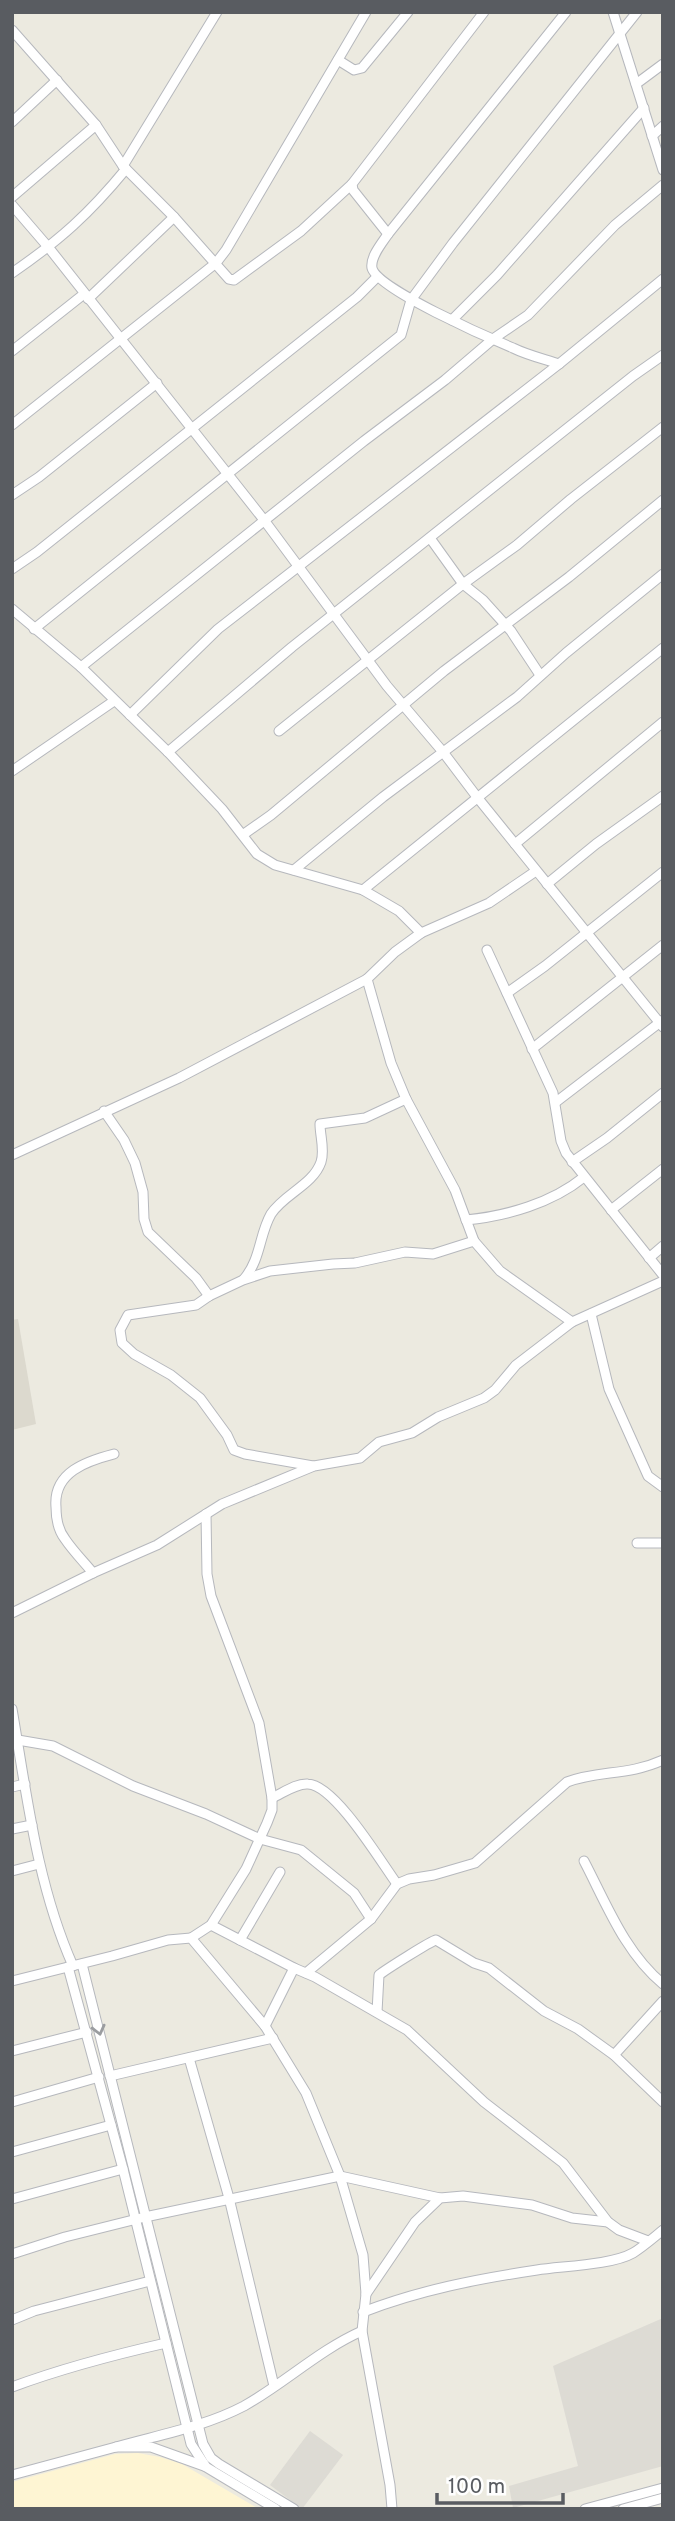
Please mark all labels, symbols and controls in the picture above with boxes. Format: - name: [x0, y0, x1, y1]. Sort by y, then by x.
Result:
- one-way arrow: [90, 2024, 105, 2036]
- scale bar: [437, 2462, 563, 2506]
- text: 100 m: [448, 2474, 505, 2501]

